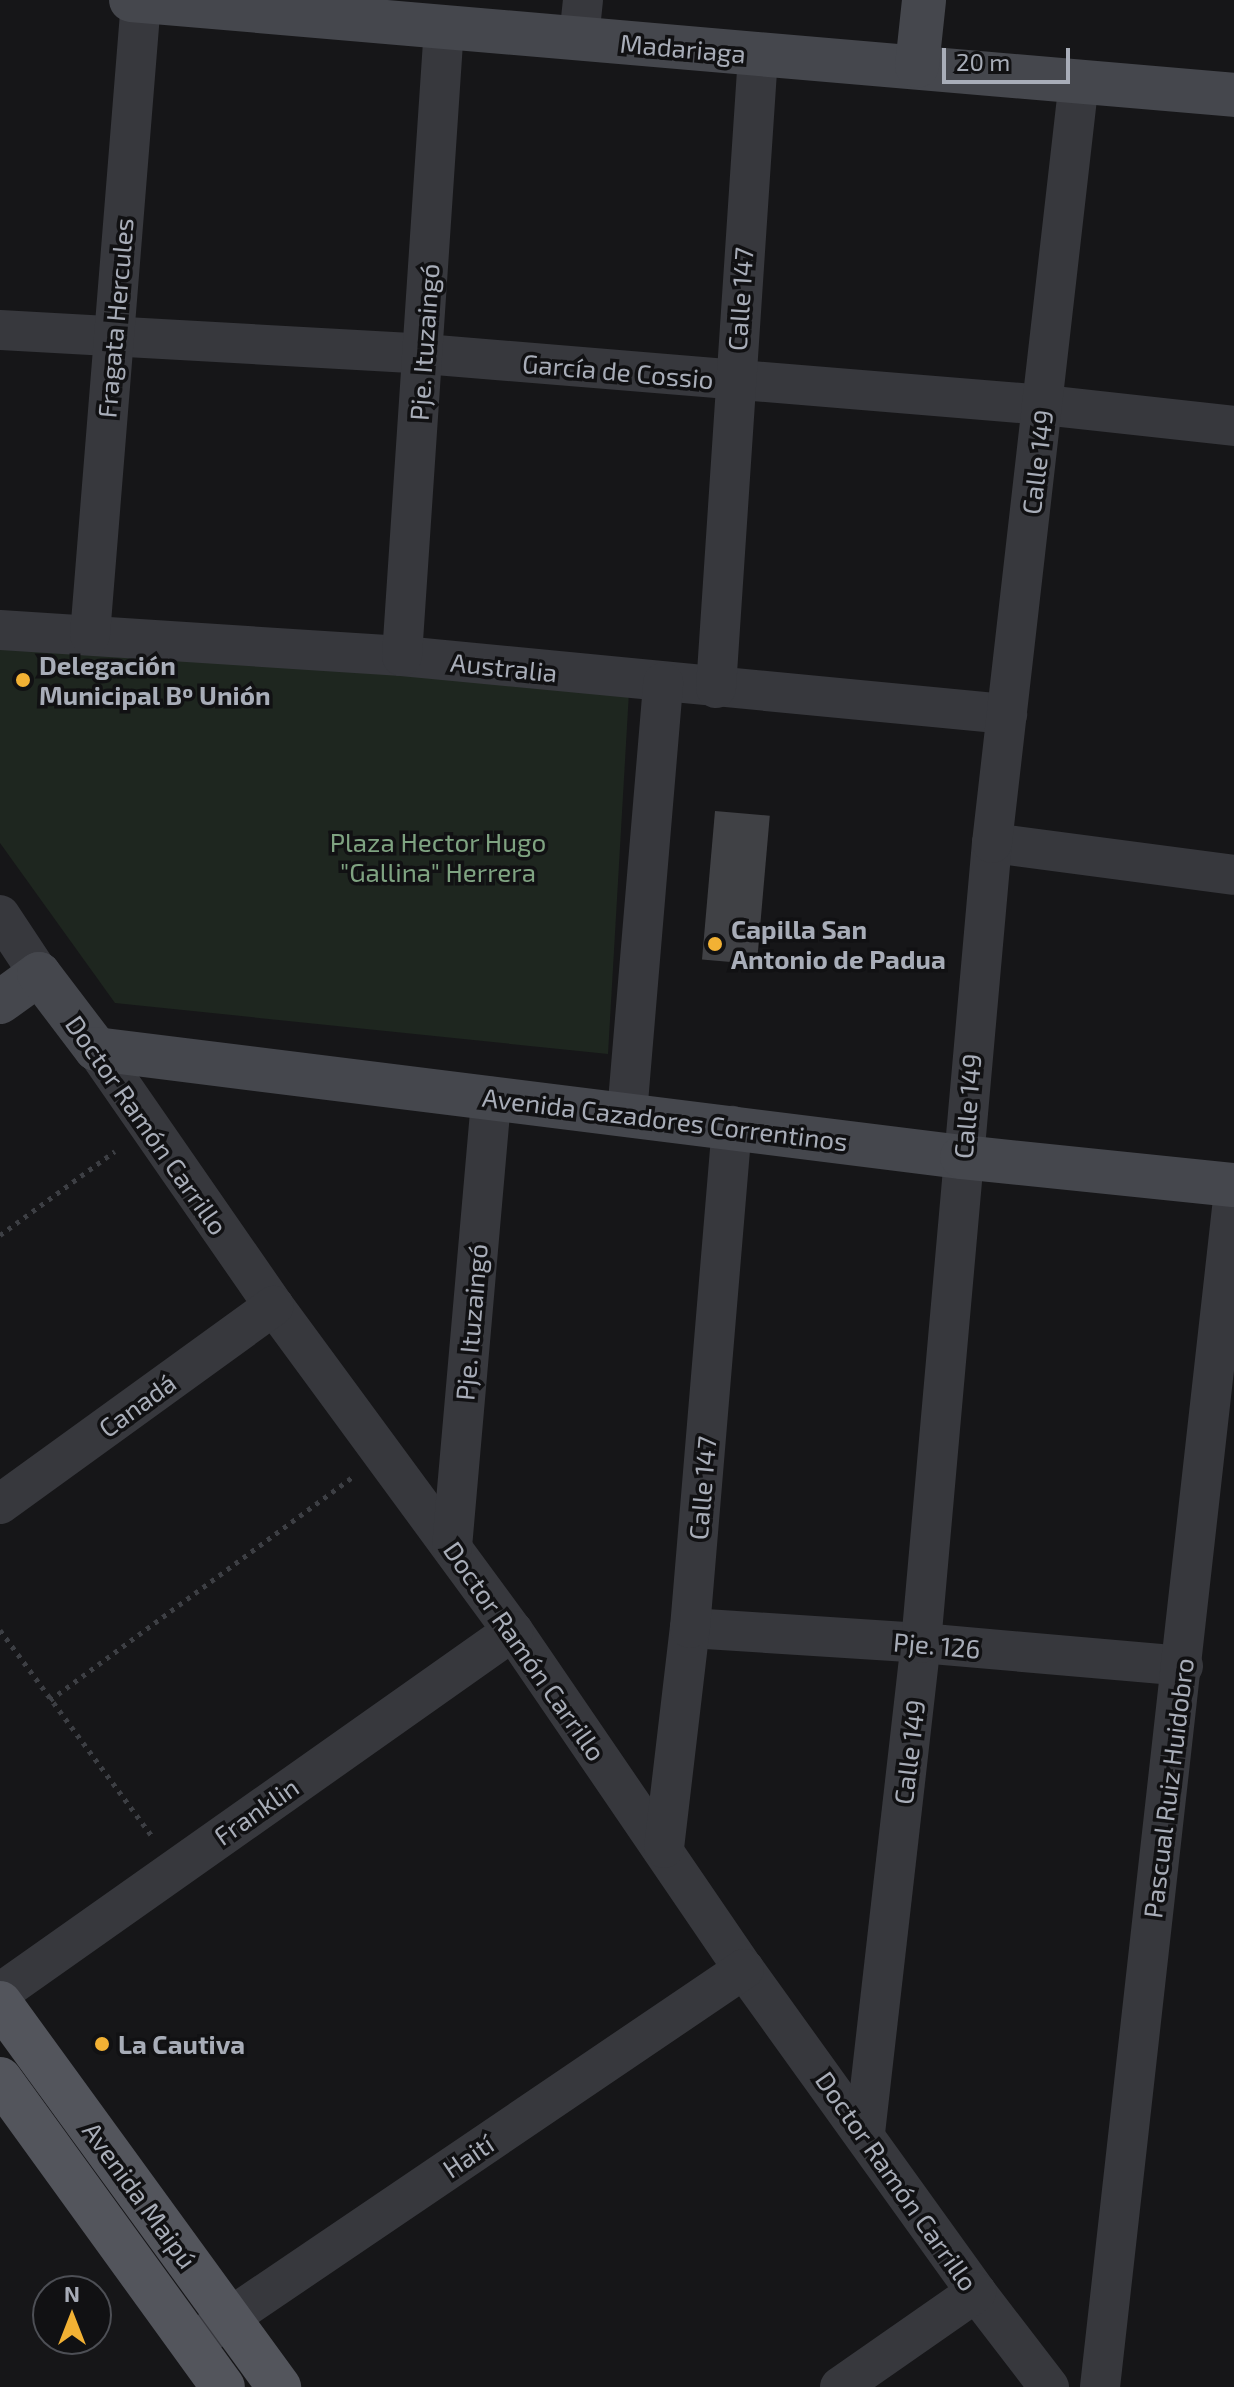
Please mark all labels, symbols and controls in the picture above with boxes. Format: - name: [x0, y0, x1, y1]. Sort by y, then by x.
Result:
- street label: Madariaga: [619, 27, 747, 69]
- scale bar: [946, 32, 1074, 82]
- text: 20 m: [956, 47, 1010, 76]
- street label: Fragata Hercules: [91, 217, 139, 419]
- street label: Calle 147: [721, 246, 759, 352]
- street label: Pje. Ituzaingó: [403, 262, 445, 422]
- street label: García de Cossio: [521, 347, 715, 395]
- street label: Calle 149: [1015, 408, 1059, 516]
- street label: Australia: [449, 646, 559, 688]
- place label: Delegación Municipal Bº Unión: [39, 649, 271, 710]
- marker: Delegación Municipal Bº Unión: [14, 671, 32, 689]
- park label: Plaza Hector Hugo "Gallina" Herrera: [330, 826, 546, 888]
- place label: Capilla San Antonio de Padua: [731, 913, 946, 974]
- marker: Capilla San Antonio de Padua: [706, 935, 724, 953]
- street label: Doctor Ramón Carrillo: [59, 1009, 235, 1241]
- street label: Calle 149: [947, 1052, 987, 1160]
- street label: Avenida Cazadores Correntinos: [481, 1081, 849, 1157]
- street label: Pje. Ituzaingó: [449, 1242, 493, 1402]
- street label: Canadá: [92, 1367, 182, 1443]
- street label: Calle 147: [682, 1435, 722, 1541]
- street label: Doctor Ramón Carrillo: [437, 1535, 613, 1767]
- street label: Pje. 126: [892, 1626, 982, 1664]
- street label: Pascual Ruiz Huidobro: [1137, 1656, 1199, 1920]
- street label: Calle 149: [887, 1698, 931, 1806]
- street label: Franklin: [208, 1771, 304, 1851]
- place label: La Cautiva: [118, 2028, 245, 2060]
- marker: La Cautiva: [93, 2035, 111, 2053]
- street label: Doctor Ramón Carrillo: [809, 2065, 985, 2297]
- street label: Avenida Maipú: [76, 2116, 204, 2274]
- street label: Haití: [437, 2128, 499, 2184]
- north arrow: [32, 2275, 112, 2355]
- text: N: [64, 2280, 80, 2306]

